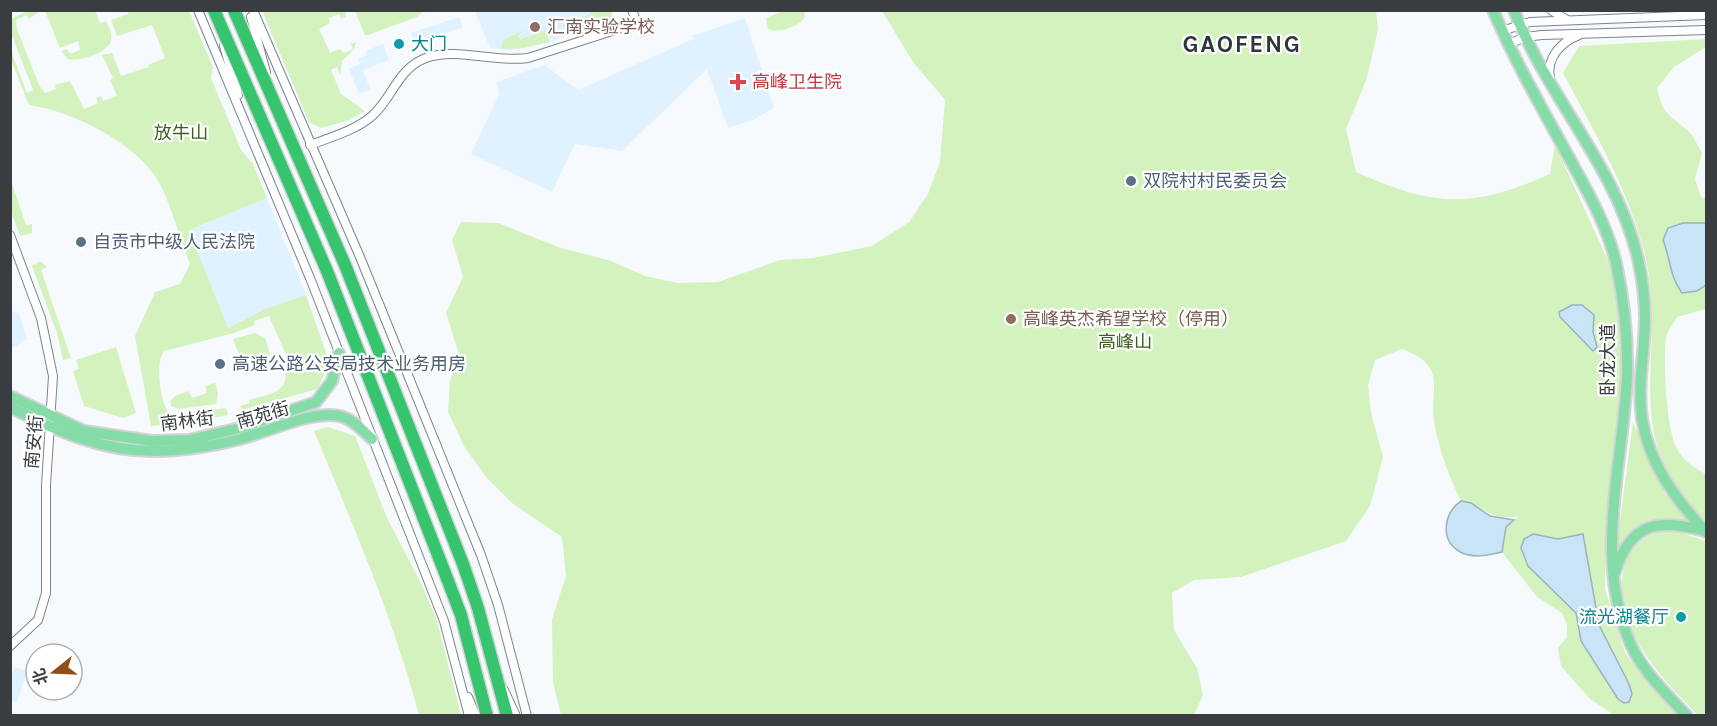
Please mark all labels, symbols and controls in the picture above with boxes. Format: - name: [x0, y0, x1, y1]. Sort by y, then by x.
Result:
- place label: 汇南实验学校: [547, 16, 655, 38]
- marker: 汇南实验学校: [528, 20, 542, 34]
- district label: GAOFENG: [1183, 30, 1301, 58]
- place label: 大门: [411, 33, 447, 55]
- marker: 大门: [392, 37, 406, 51]
- place label: 高峰卫生院: [752, 71, 842, 93]
- marker: 高峰卫生院: [729, 73, 747, 91]
- park label: 放牛山: [154, 122, 208, 144]
- place label: 双院村村民委员会: [1143, 170, 1287, 192]
- marker: 双院村村民委员会: [1124, 174, 1138, 188]
- place label: 自贡市中级人民法院: [93, 231, 255, 253]
- marker: 自贡市中级人民法院: [74, 235, 88, 249]
- place label: 高峰英杰希望学校（停用）: [1023, 308, 1239, 330]
- marker: 高峰英杰希望学校（停用）: [1004, 312, 1018, 326]
- street label: 卧龙大道: [1597, 324, 1619, 396]
- park label: 高峰山: [1098, 331, 1152, 353]
- place label: 高速公路公安局技术业务用房: [232, 353, 466, 375]
- marker: 高速公路公安局技术业务用房: [213, 357, 227, 371]
- street label: 南苑街: [234, 397, 292, 433]
- street label: 南林街: [159, 407, 215, 435]
- street label: 南安街: [21, 414, 47, 470]
- place label: 流光湖餐厅: [1579, 606, 1669, 628]
- marker: 流光湖餐厅: [1674, 610, 1688, 624]
- north arrow: [24, 642, 84, 702]
- text: 北: [29, 666, 52, 687]

